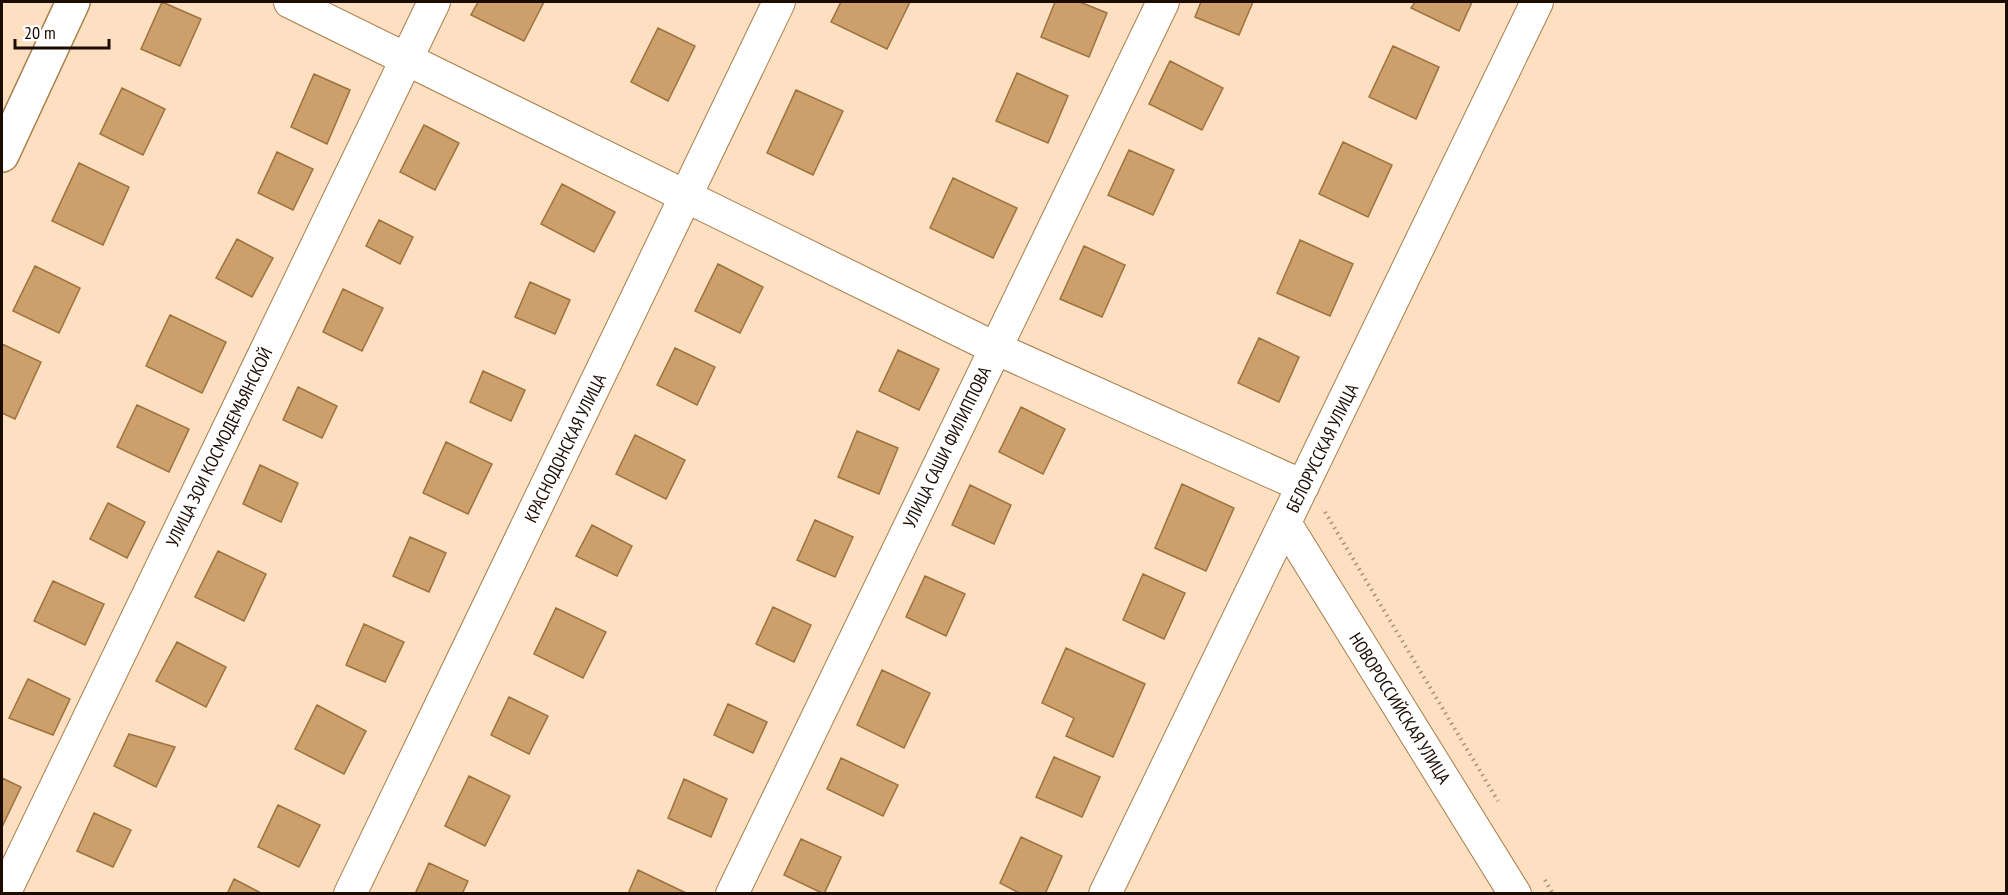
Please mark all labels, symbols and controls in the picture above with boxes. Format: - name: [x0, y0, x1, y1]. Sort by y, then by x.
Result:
- scale bar: [15, 12, 110, 50]
- text: 20 m: [24, 21, 56, 44]
- street label: УЛИЦА ЗОИ КОСМОДЕМЬЯНСКОЙ: [161, 344, 277, 550]
- street label: УЛИЦА САШИ ФИЛИППОВА: [898, 362, 996, 531]
- street label: КРАСНОДОНСКАЯ УЛИЦА: [519, 369, 611, 526]
- street label: БЕЛОРУССКАЯ УЛИЦА: [1281, 379, 1363, 516]
- street label: НОВОРОССИЙСКАЯ УЛИЦА: [1344, 628, 1456, 788]

